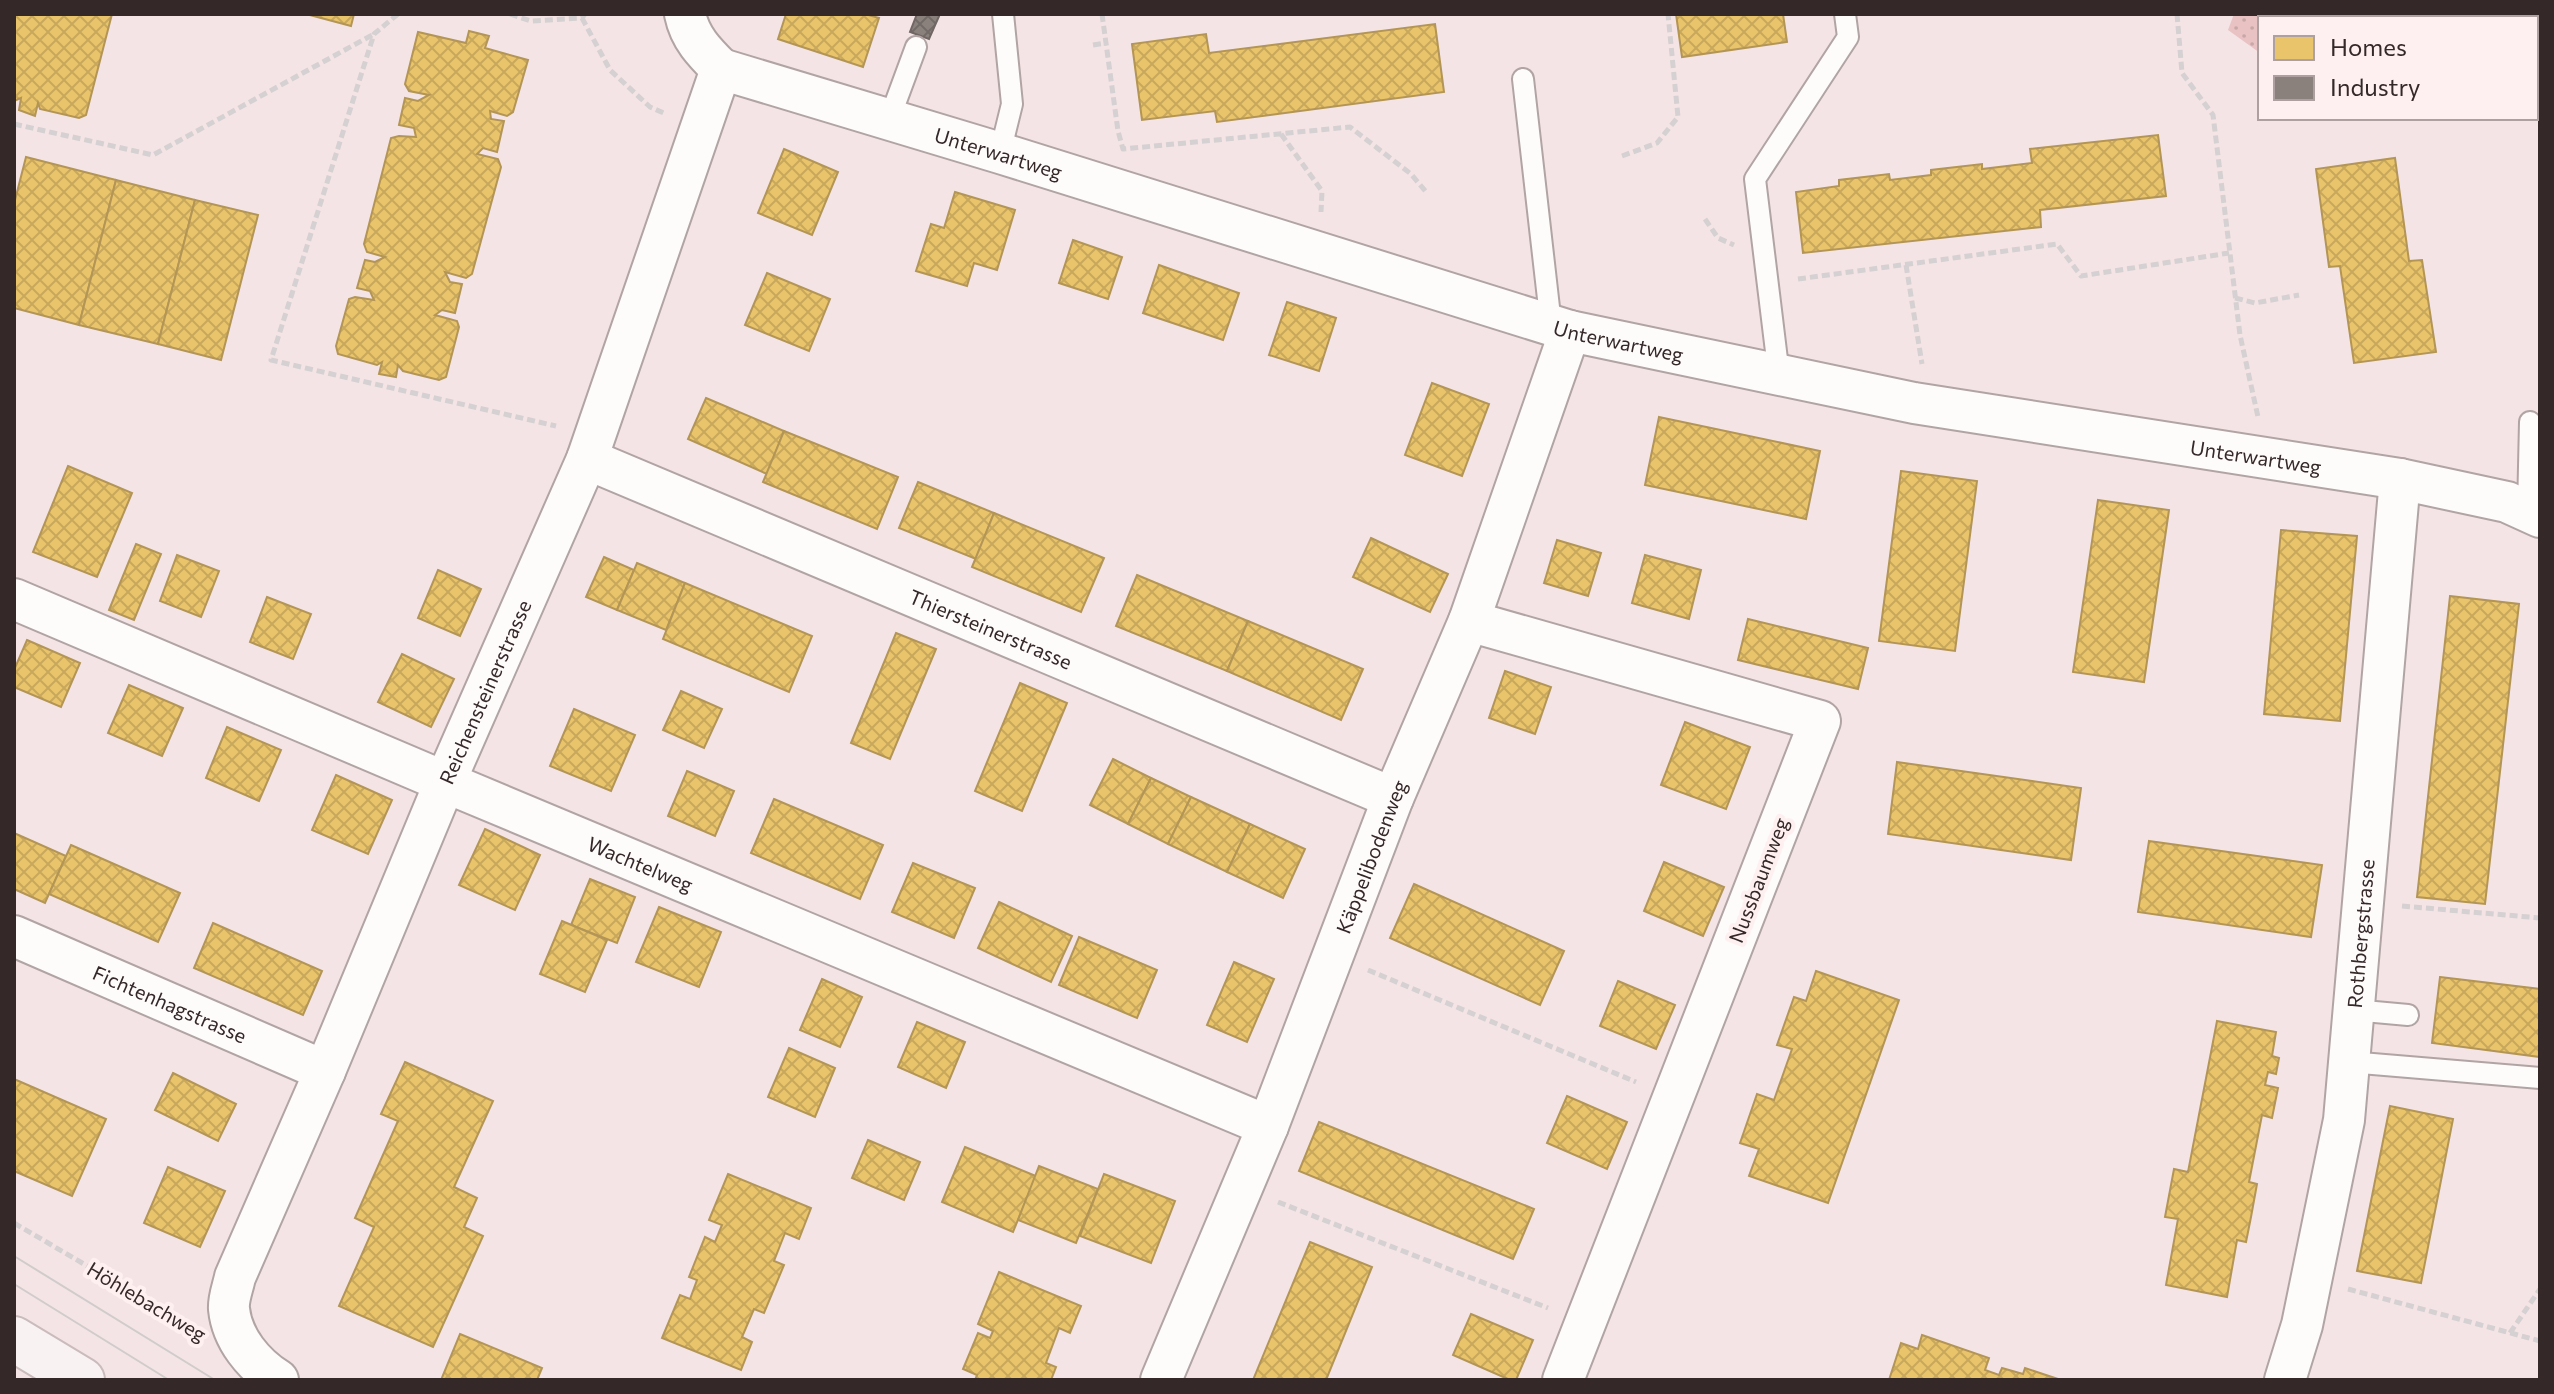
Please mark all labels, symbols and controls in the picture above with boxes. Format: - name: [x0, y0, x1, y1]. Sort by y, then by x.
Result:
- legend: [2258, 16, 2538, 120]
- text: Homes: [2330, 32, 2407, 61]
- text: Industry: [2330, 72, 2420, 101]
- street label: Unterwartweg: [932, 122, 1066, 184]
- street label: Unterwartweg: [1551, 315, 1686, 366]
- street label: Unterwartweg: [2189, 434, 2323, 479]
- street label: Thiersteinerstrasse: [906, 584, 1076, 674]
- street label: Reichensteinerstrasse: [434, 596, 536, 788]
- street label: Käppelibodenweg: [1331, 776, 1411, 937]
- street label: Nussbaumweg: [1723, 814, 1793, 946]
- street label: Wachtelweg: [584, 831, 697, 896]
- street label: Rothbergstrasse: [2342, 858, 2379, 1009]
- street label: Fichtenhagstrasse: [89, 960, 250, 1048]
- street label: Höhlebachweg: [83, 1256, 211, 1346]

